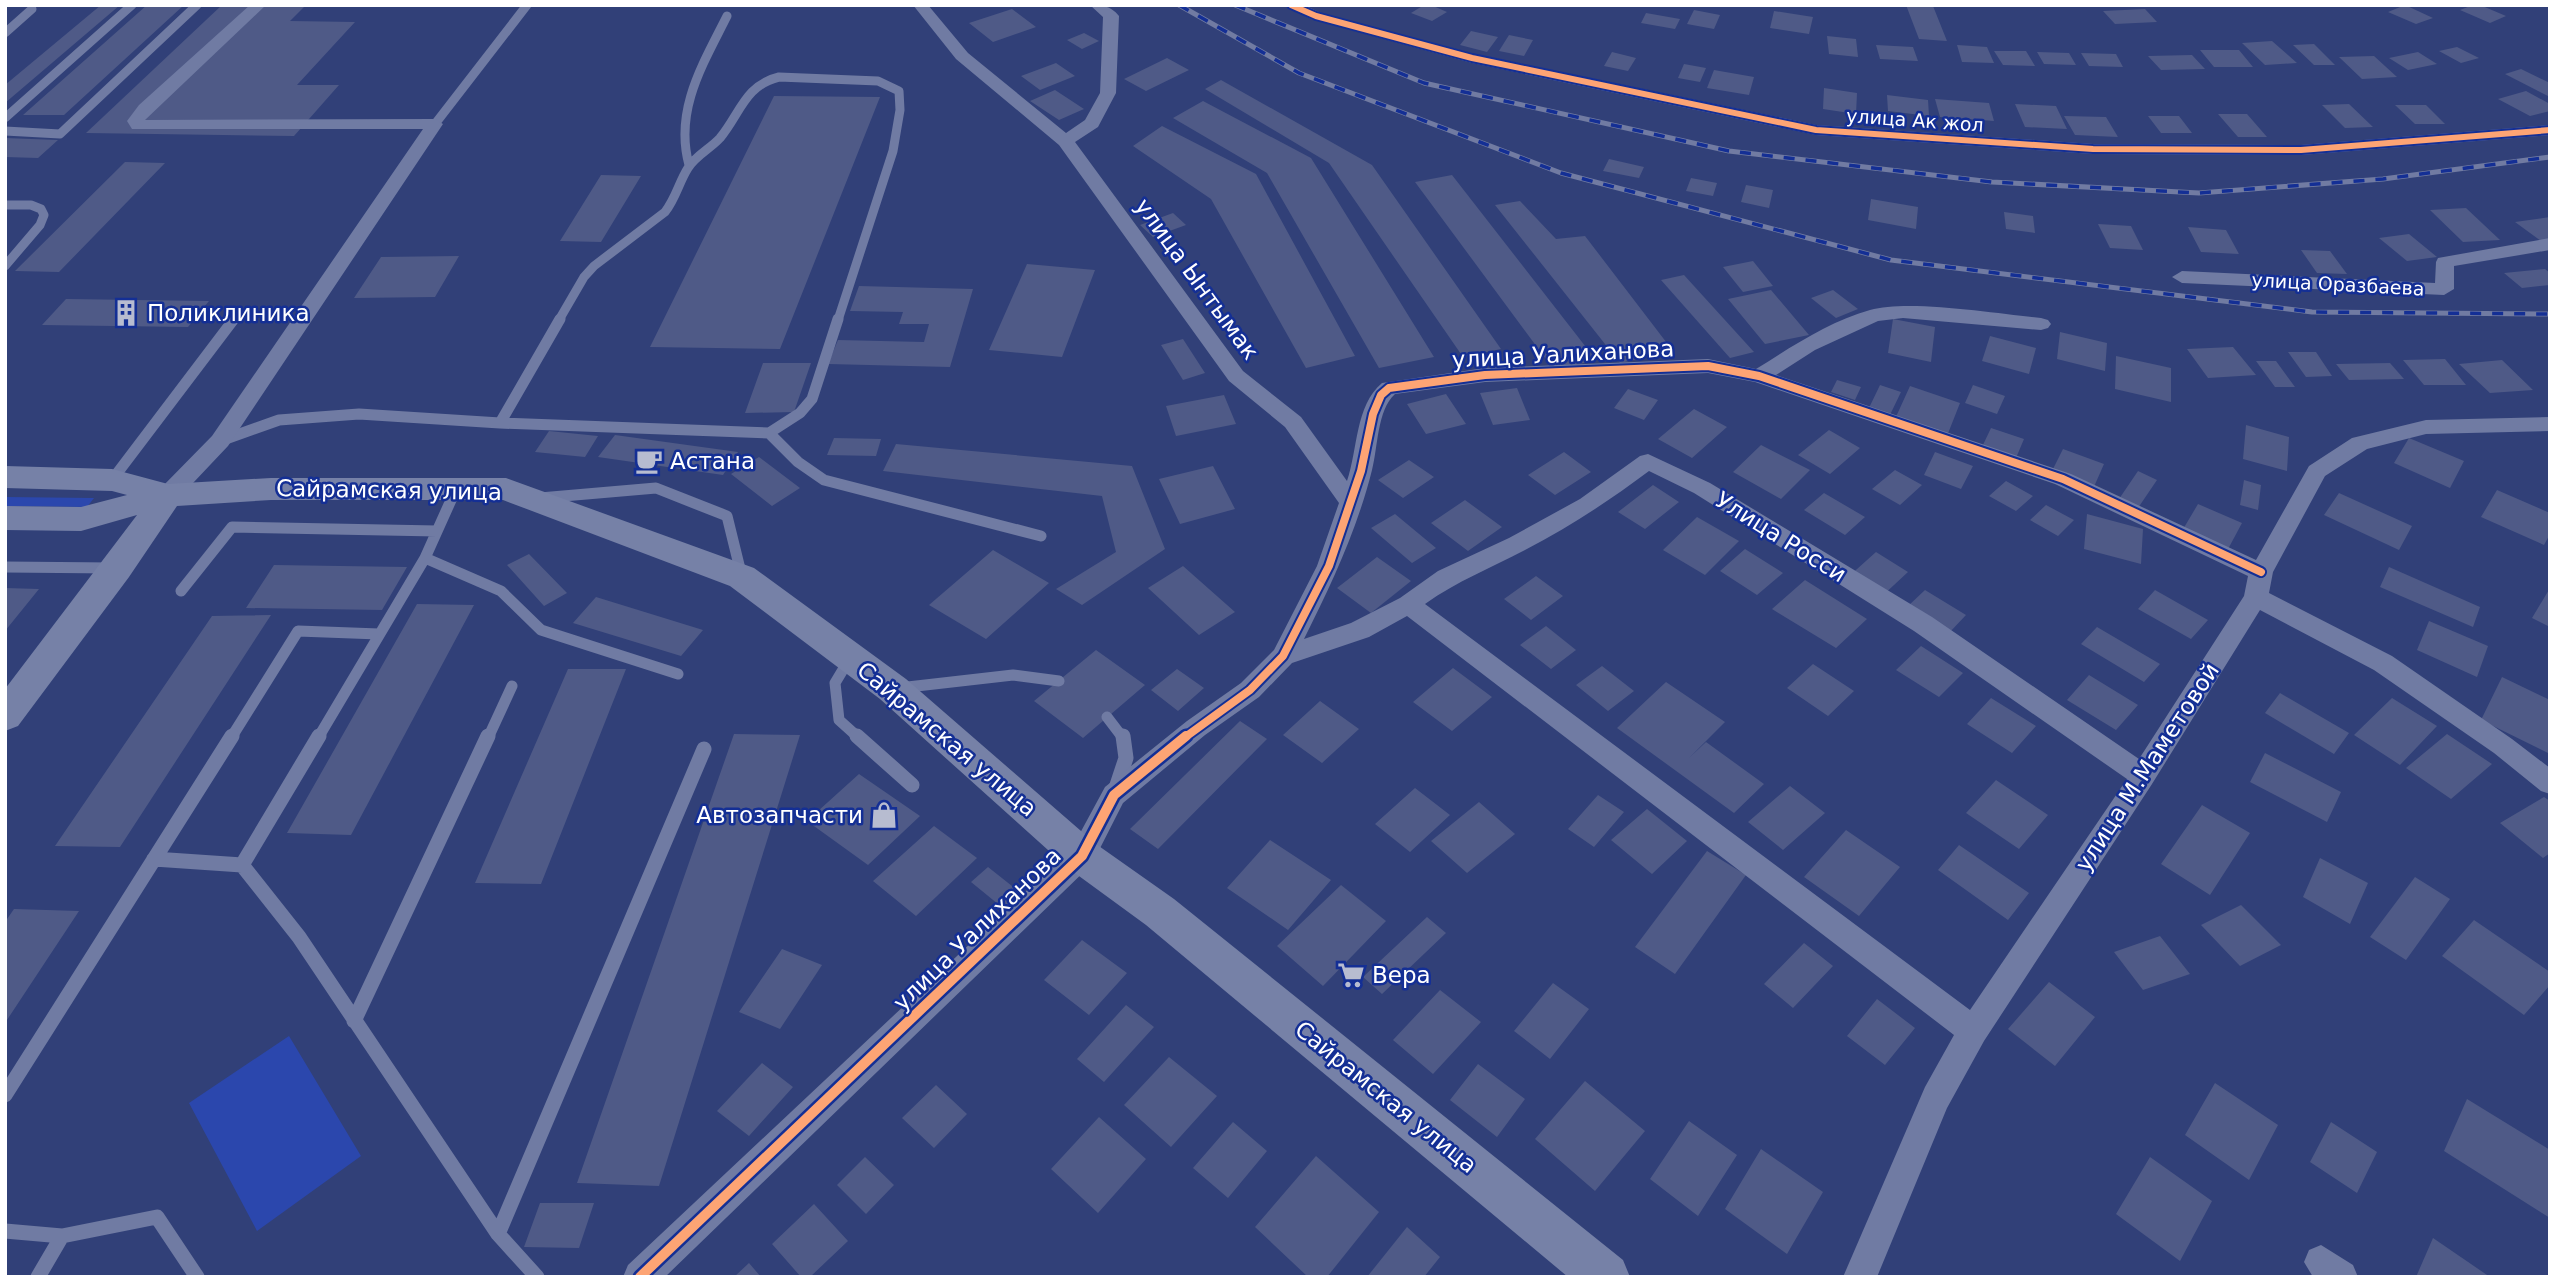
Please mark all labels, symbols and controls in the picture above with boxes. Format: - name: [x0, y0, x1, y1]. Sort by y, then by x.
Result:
- street label: улица Ак жол: [1846, 104, 1984, 136]
- street label: улица Ынтымак: [1130, 193, 1264, 365]
- street label: улица Оразбаева: [2251, 268, 2425, 300]
- building icon: Поликлиника: [111, 298, 141, 328]
- place label: Поликлиника: [147, 300, 310, 326]
- street label: улица Уалиханова: [1451, 335, 1675, 373]
- cafe icon: Астана: [634, 446, 664, 476]
- place label: Астана: [670, 448, 755, 474]
- street label: Сайрамская улица: [276, 475, 502, 505]
- street label: Улица Росси: [1711, 487, 1851, 587]
- street label: Сайрамская улица: [852, 656, 1042, 822]
- street label: улица М.Маметовой: [2070, 658, 2224, 876]
- shop icon: Автозапчасти: [869, 800, 899, 830]
- place label: Автозапчасти: [696, 802, 863, 828]
- street label: улица Уалиханова: [888, 842, 1066, 1016]
- supermarket icon: Вера: [1336, 960, 1366, 990]
- place label: Вера: [1372, 962, 1431, 988]
- street label: Сайрамская улица: [1290, 1016, 1482, 1178]

